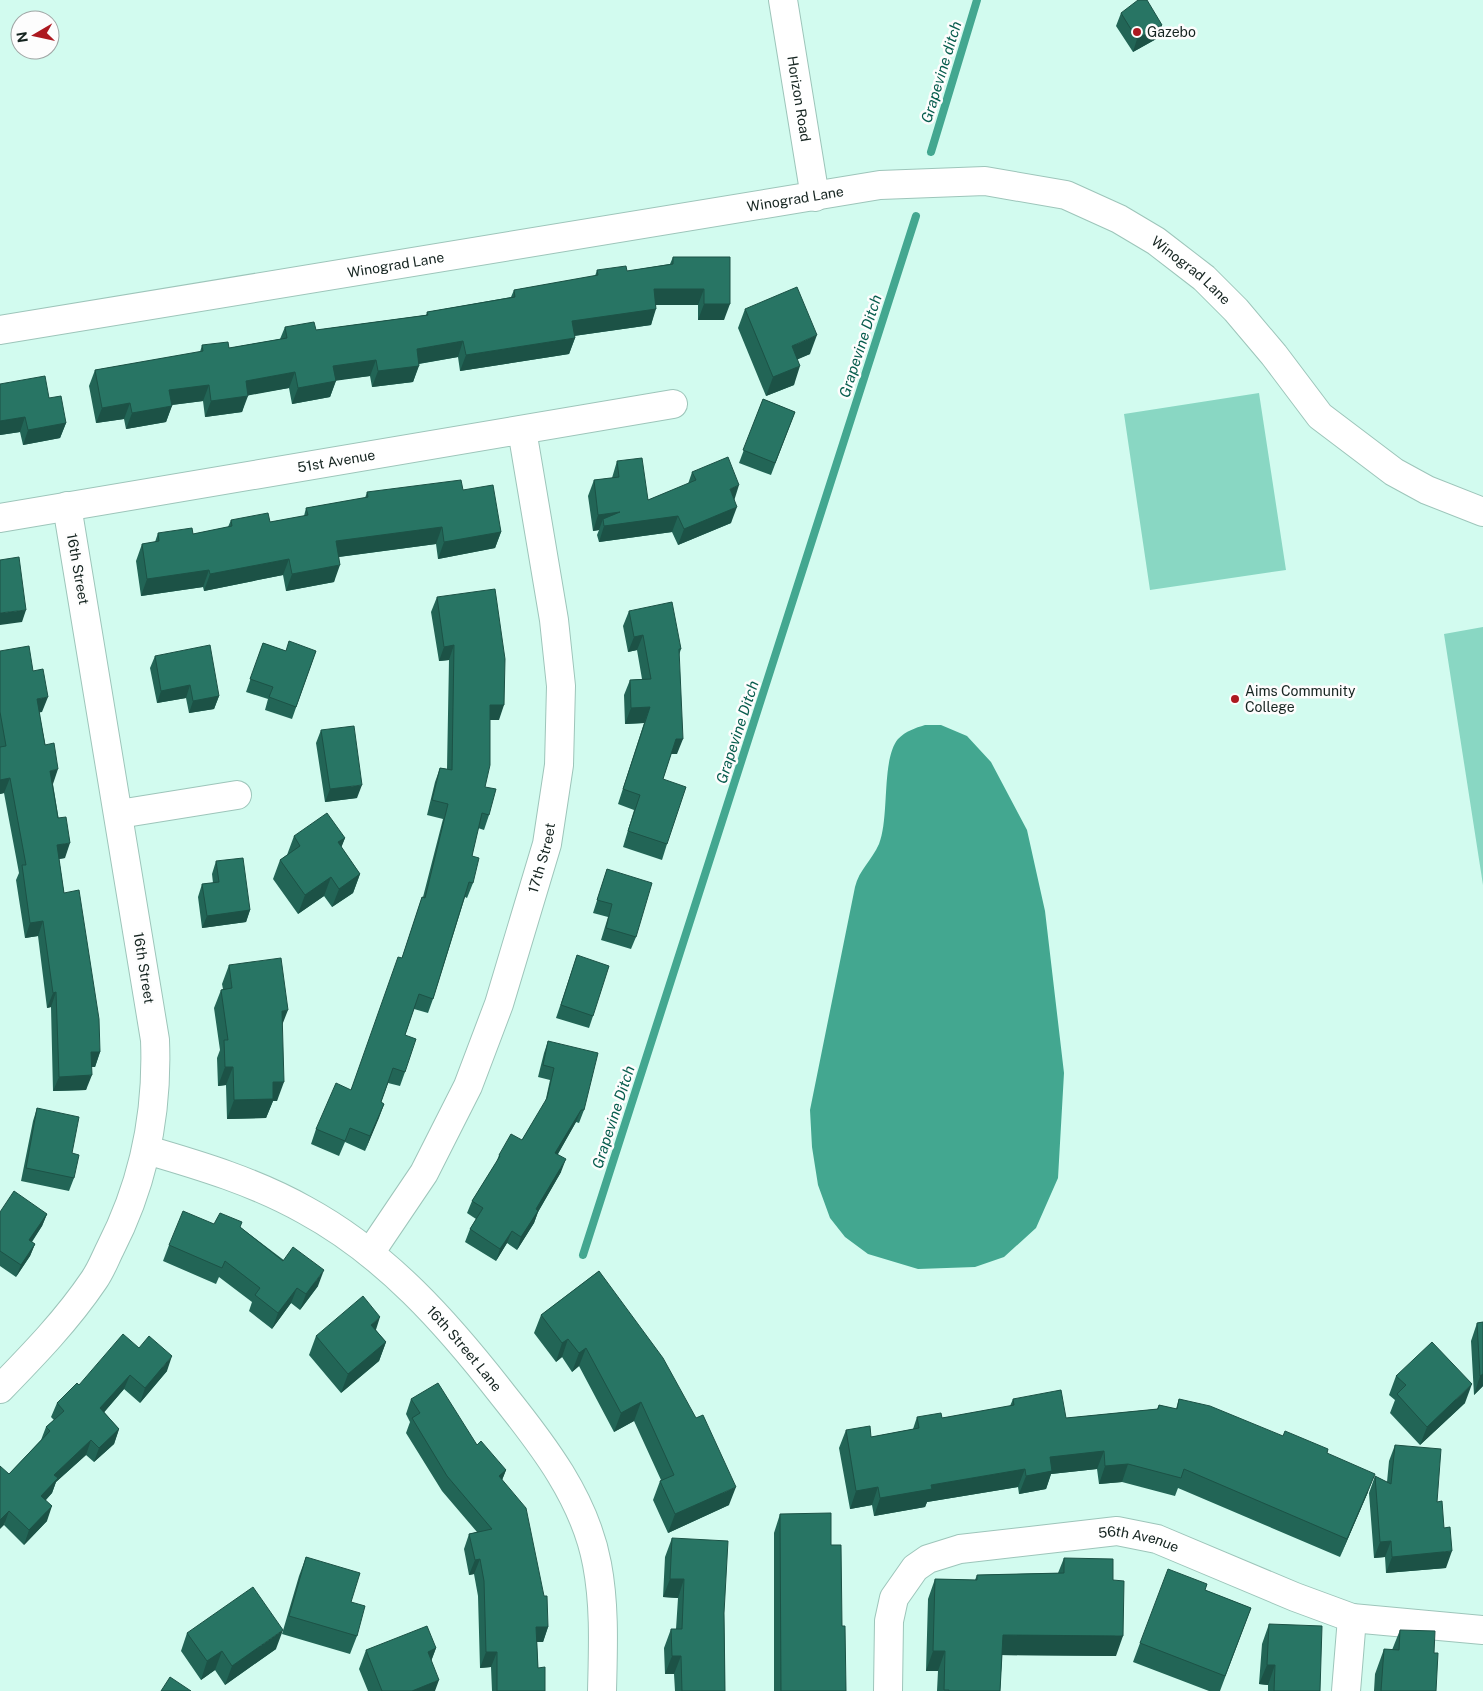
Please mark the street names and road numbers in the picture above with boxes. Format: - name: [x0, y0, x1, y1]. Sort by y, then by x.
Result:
- street label: Horizon Road: [784, 55, 814, 143]
- street label: Winograd Lane: [746, 183, 845, 215]
- street label: Winograd Lane: [1148, 233, 1234, 308]
- street label: Winograd Lane: [346, 249, 445, 281]
- street label: 51st Avenue: [296, 447, 376, 475]
- street label: 16th Street: [64, 532, 92, 606]
- street label: 17th Street: [525, 822, 558, 895]
- street label: 16th Street: [130, 931, 158, 1005]
- street label: 16th Street Lane: [423, 1303, 505, 1395]
- street label: 56th Avenue: [1097, 1523, 1181, 1555]

